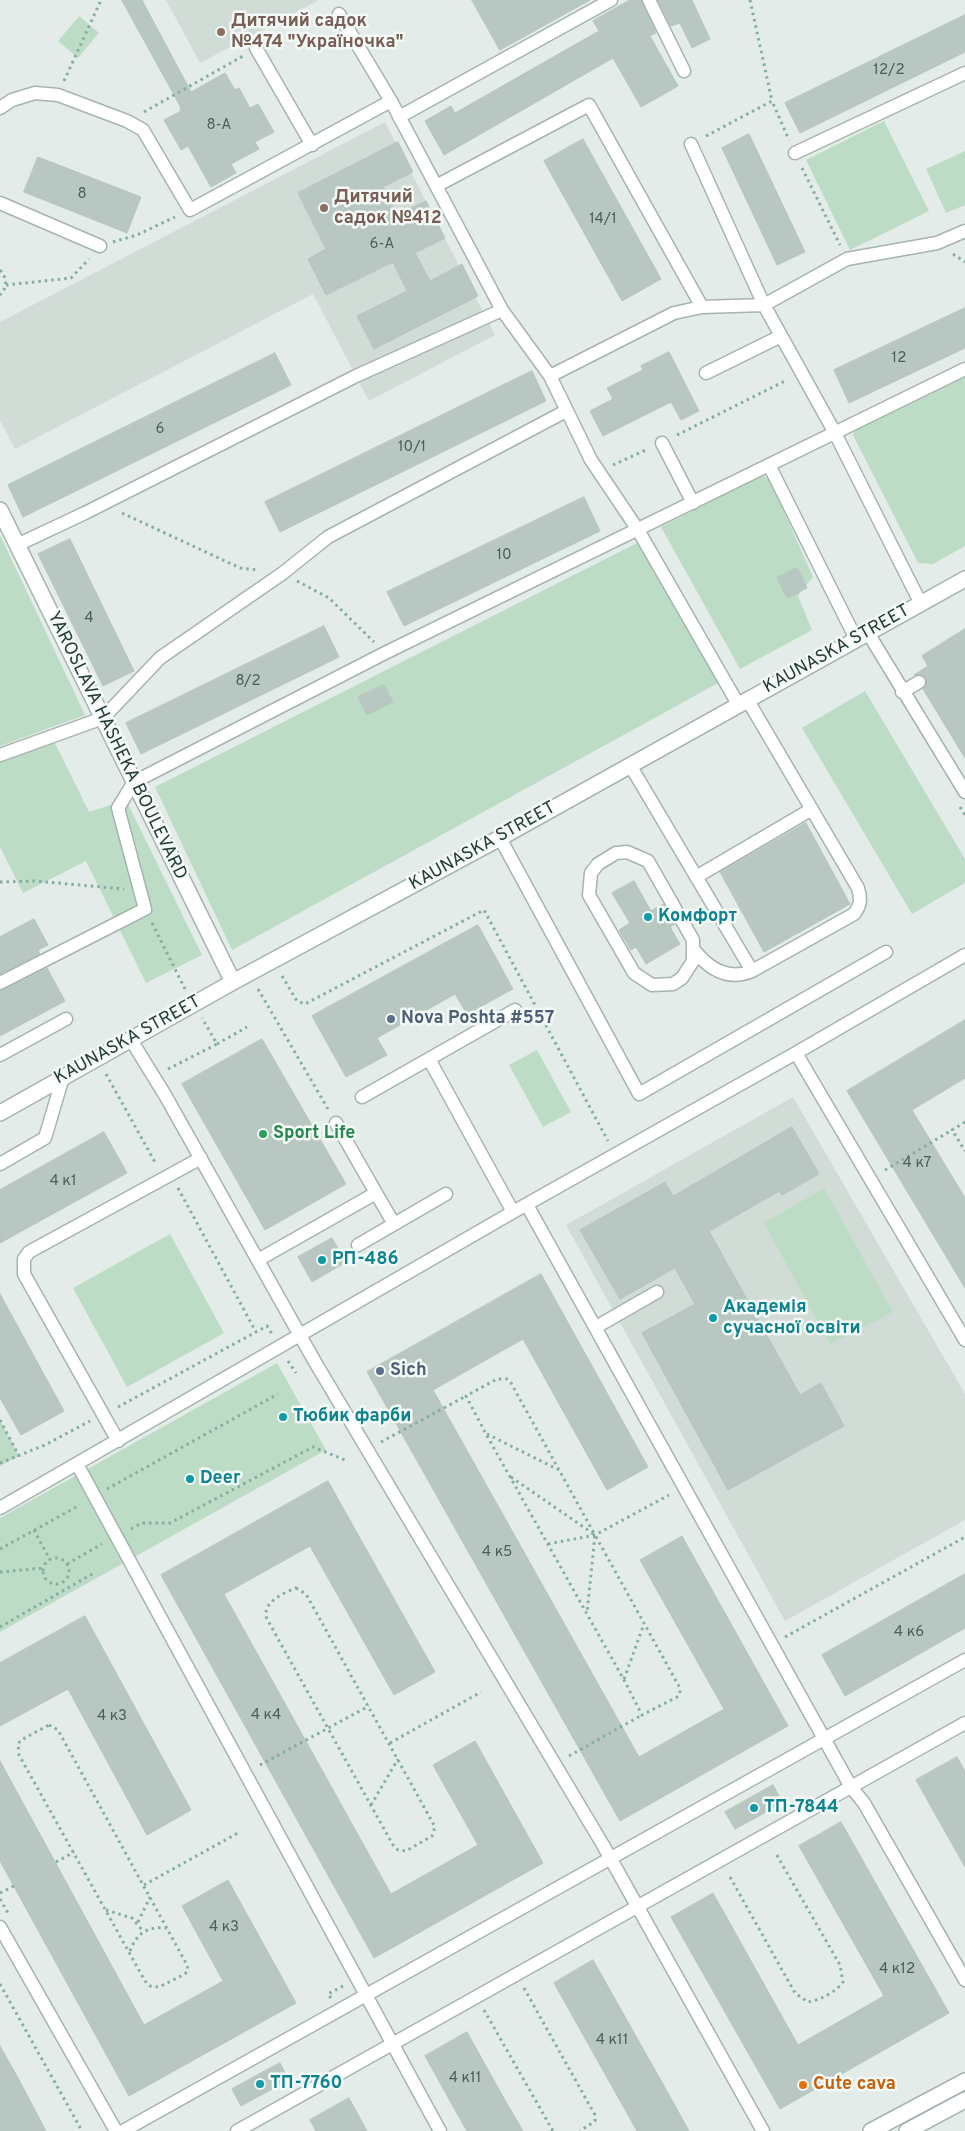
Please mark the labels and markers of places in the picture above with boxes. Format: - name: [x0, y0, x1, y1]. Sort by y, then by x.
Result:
- place label: Дитячий садок №474 "Україночка": [231, 11, 404, 54]
- marker: Дитячий садок №474 "Україночка": [215, 26, 227, 38]
- place label: Дитячий садок №412: [334, 187, 442, 230]
- marker: Дитячий садок №412: [318, 202, 330, 214]
- place label: Комфорт: [658, 906, 737, 928]
- marker: Комфорт: [642, 911, 654, 923]
- place label: Nova Poshta #557: [401, 1008, 554, 1030]
- marker: Nova Poshta #557: [385, 1013, 397, 1025]
- place label: Sport Life: [273, 1123, 355, 1145]
- marker: Sport Life: [257, 1128, 269, 1140]
- place label: РП-486: [332, 1249, 399, 1271]
- marker: РП-486: [316, 1254, 328, 1266]
- place label: Академія сучасної освіти: [723, 1297, 861, 1340]
- marker: Академія сучасної освіти: [707, 1312, 719, 1324]
- place label: Sich: [390, 1360, 427, 1382]
- marker: Sich: [374, 1365, 386, 1377]
- place label: Тюбик фарби: [293, 1406, 411, 1428]
- marker: Тюбик фарби: [277, 1411, 289, 1423]
- place label: Deer: [200, 1468, 240, 1490]
- marker: Deer: [184, 1473, 196, 1485]
- place label: ТП-7844: [764, 1797, 839, 1819]
- marker: ТП-7844: [748, 1802, 760, 1814]
- place label: ТП-7760: [270, 2073, 342, 2095]
- place label: Cute cava: [813, 2074, 896, 2096]
- marker: ТП-7760: [254, 2078, 266, 2090]
- marker: Cute cava: [797, 2079, 809, 2091]

